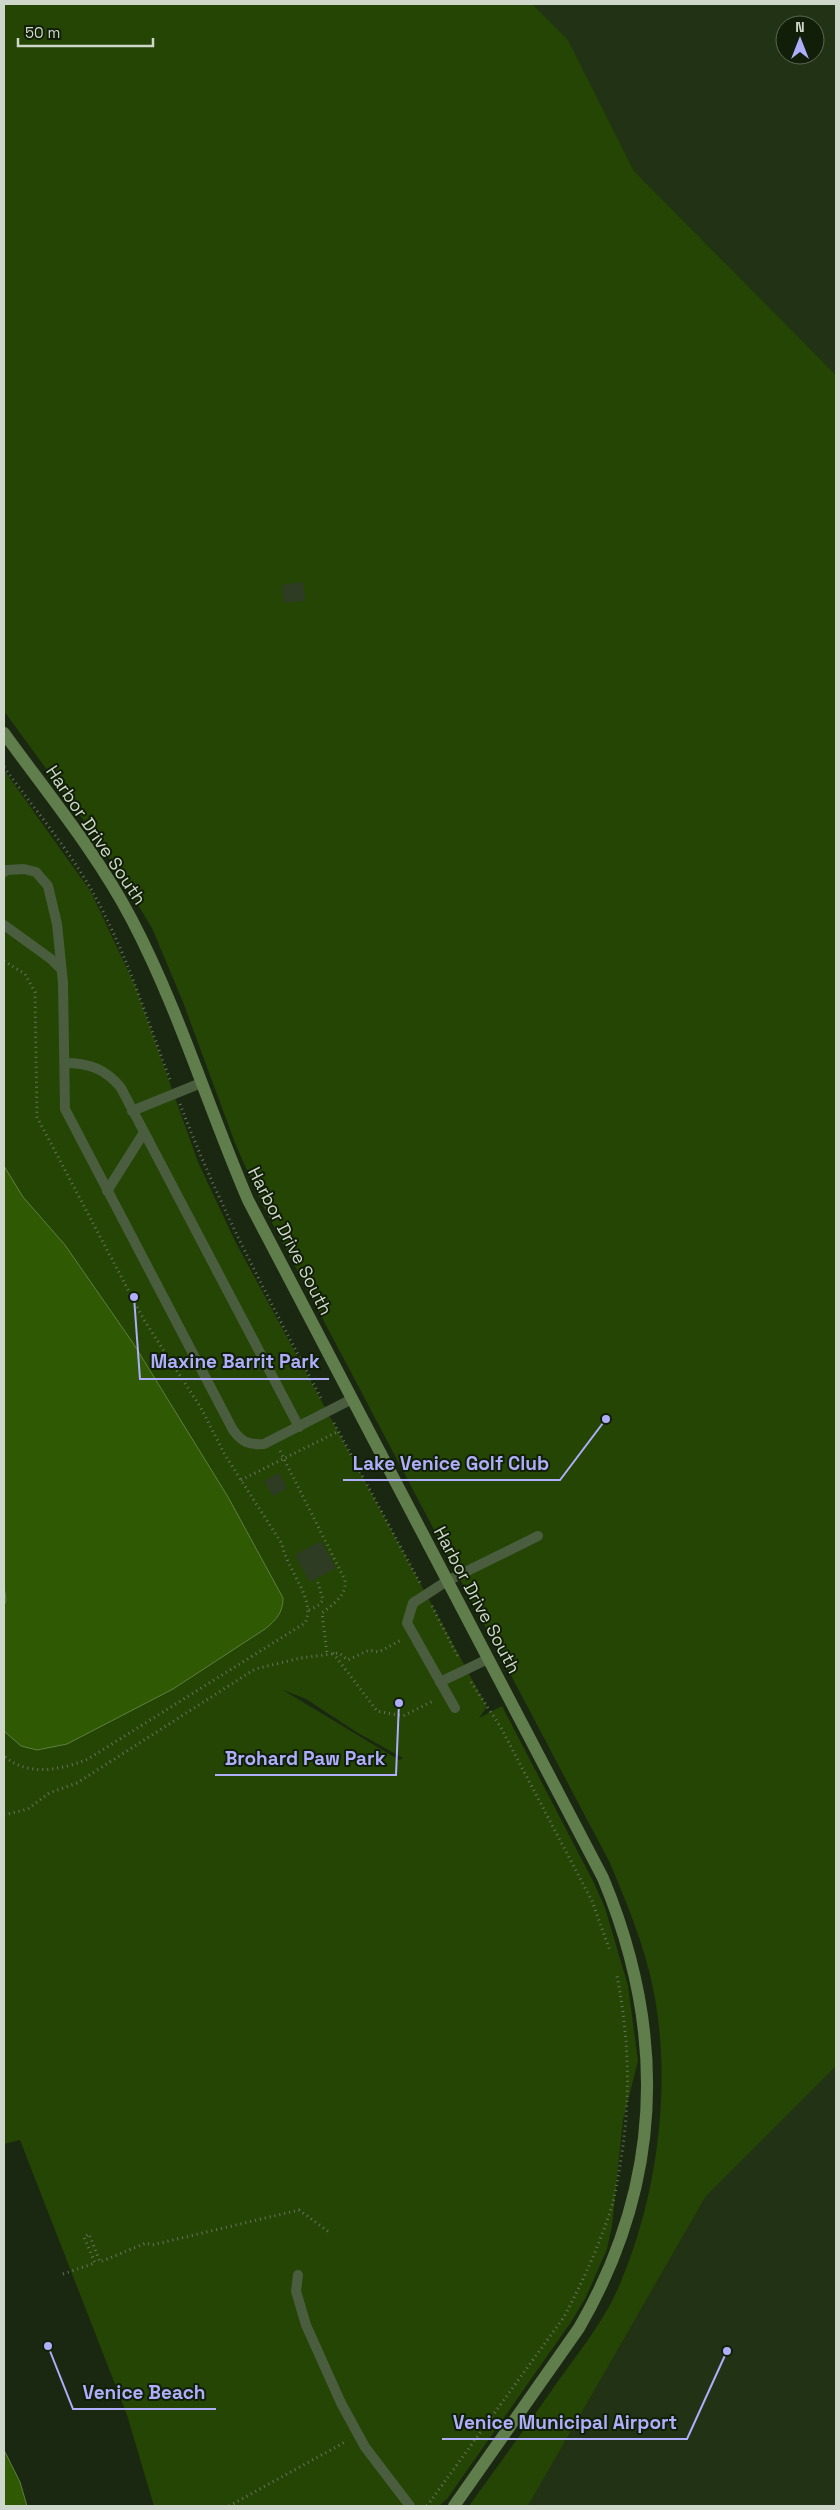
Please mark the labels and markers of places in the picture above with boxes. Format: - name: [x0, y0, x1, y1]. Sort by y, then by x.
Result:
- callout: Maxine Barrit Park: [140, 1345, 329, 1379]
- callout: Lake Venice Golf Club: [343, 1446, 560, 1480]
- callout: Brohard Paw Park: [215, 1741, 396, 1775]
- callout: Venice Beach: [73, 2375, 216, 2409]
- callout: Venice Municipal Airport: [442, 2405, 687, 2439]

